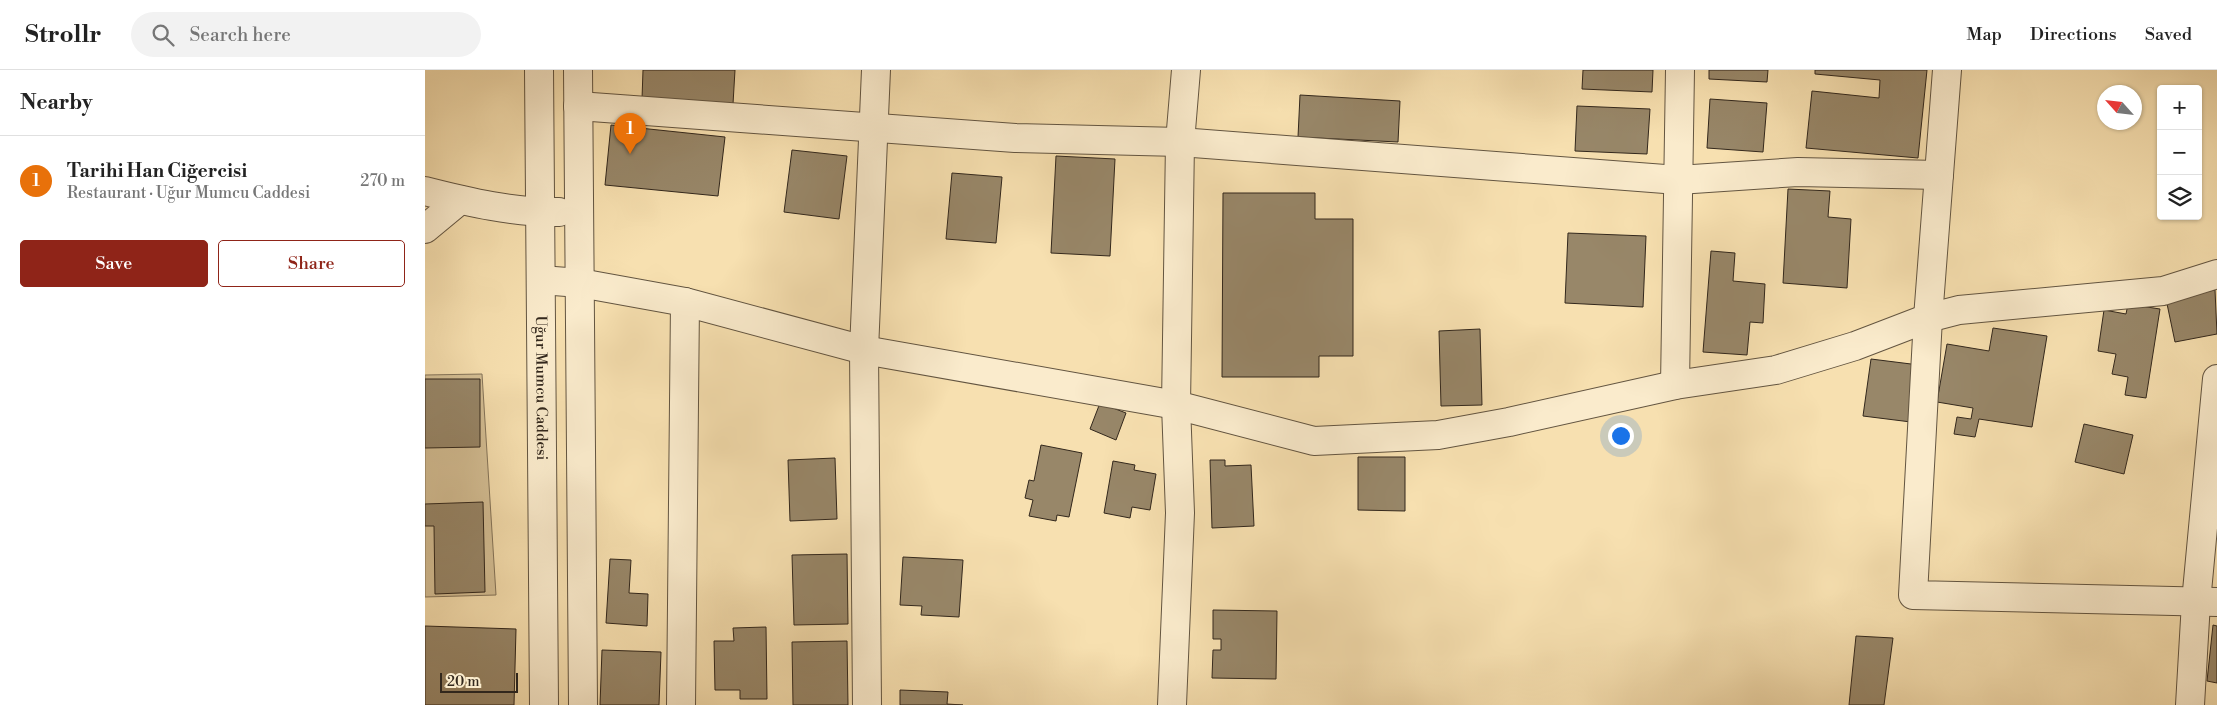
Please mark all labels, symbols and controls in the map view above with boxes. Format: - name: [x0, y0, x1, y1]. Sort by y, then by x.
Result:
- search box: [131, 12, 481, 57]
- text: Strollr: [25, 20, 101, 50]
- icon: search: [149, 21, 177, 49]
- text: Search here: [189, 23, 291, 47]
- text: Map: [1966, 23, 2002, 46]
- text: Directions: [2030, 23, 2117, 46]
- text: Saved: [2145, 23, 2192, 46]
- north arrow: [2097, 85, 2142, 130]
- map controls: [2157, 85, 2202, 220]
- button: +: [2157, 85, 2202, 130]
- text: Nearby: [20, 90, 93, 116]
- pin: 1: [614, 113, 646, 154]
- button: −: [2157, 130, 2202, 175]
- text: Tarihi Han Ciğercisi: [67, 159, 247, 183]
- text: 1: [32, 171, 40, 191]
- text: 270 m: [360, 171, 405, 191]
- button: layers: [2157, 175, 2202, 220]
- text: Restaurant · Uğur Mumcu Caddesi: [67, 183, 310, 203]
- button: Save: [20, 240, 208, 287]
- button: Share: [218, 240, 405, 287]
- street label: Uğur Mumcu Caddesi: [531, 315, 552, 461]
- your location: [1608, 423, 1634, 449]
- scale bar: [440, 670, 517, 693]
- text: 20 m: [447, 673, 479, 691]

